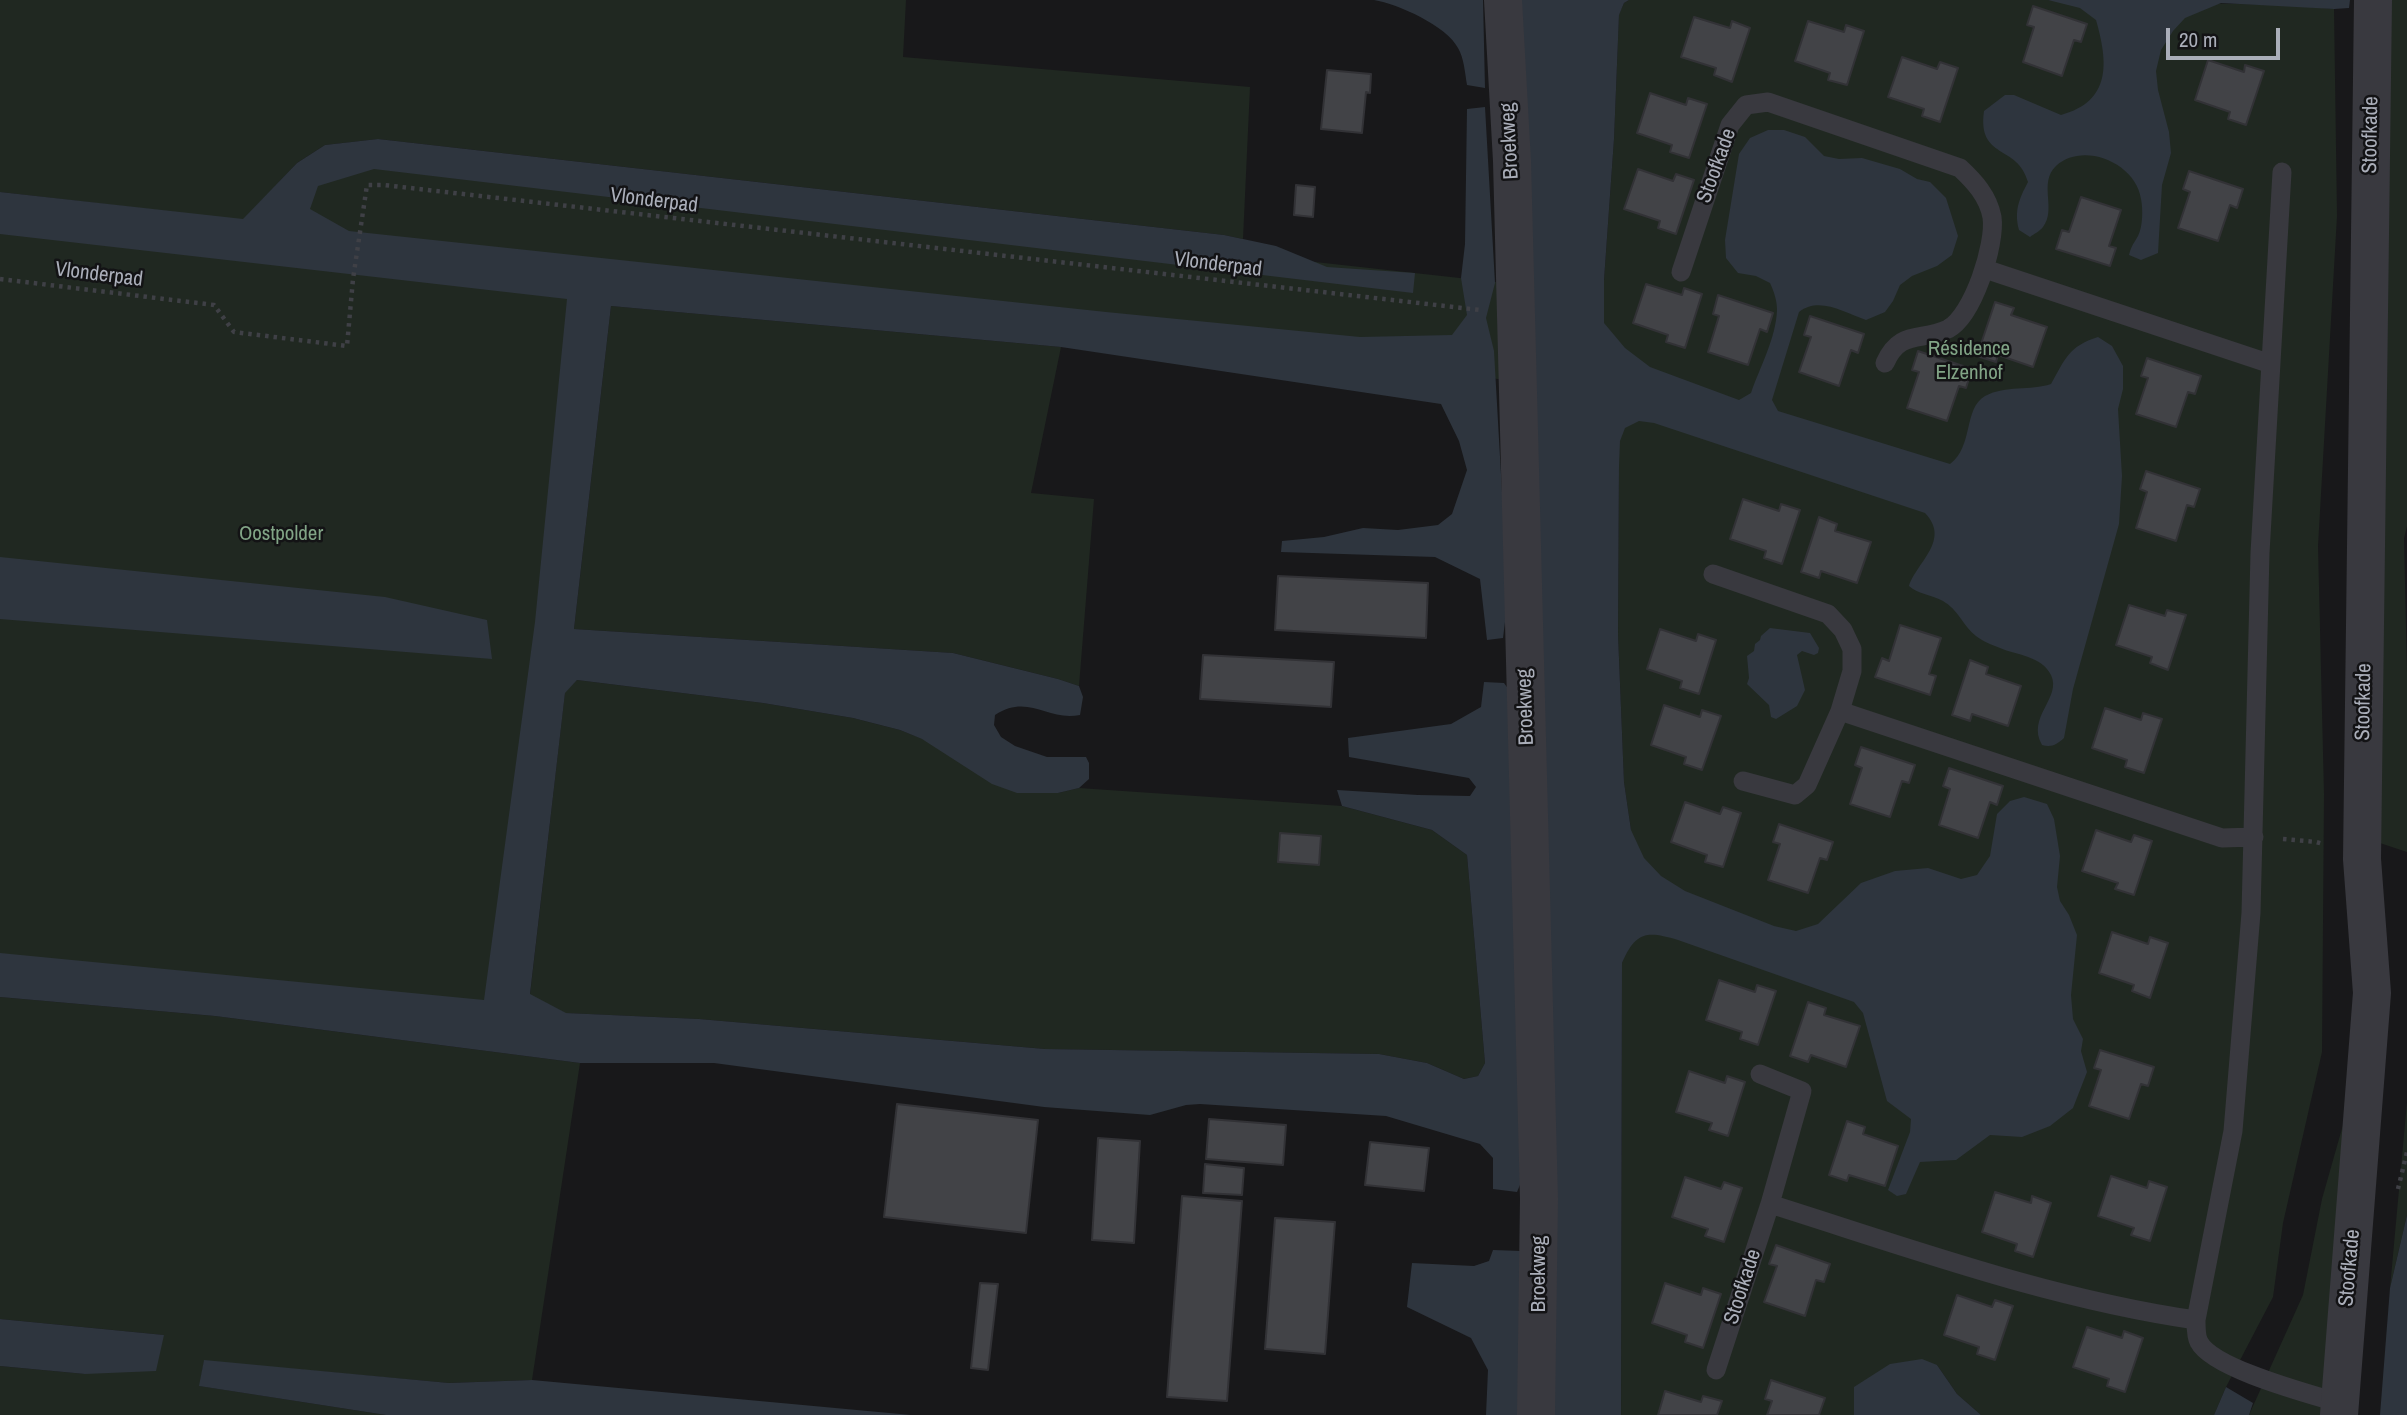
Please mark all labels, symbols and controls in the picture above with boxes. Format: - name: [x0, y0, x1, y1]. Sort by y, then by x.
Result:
- scale bar: [2169, 14, 2283, 58]
- text: 20 m: [2179, 25, 2217, 54]
- street label: Stoofkade: [2358, 96, 2384, 174]
- street label: Broekweg: [1495, 102, 1525, 180]
- street label: Stoofkade: [1692, 125, 1742, 207]
- street label: Vlonderpad: [609, 183, 699, 219]
- street label: Vlonderpad: [1173, 247, 1263, 283]
- street label: Vlonderpad: [54, 257, 144, 293]
- park label: Résidence Elzenhof: [1928, 336, 2010, 386]
- park label: Oostpolder: [239, 521, 323, 547]
- street label: Stoofkade: [2351, 663, 2377, 741]
- street label: Broekweg: [1512, 668, 1540, 746]
- street label: Stoofkade: [2334, 1228, 2366, 1308]
- street label: Broekweg: [1526, 1236, 1552, 1312]
- street label: Stoofkade: [1719, 1246, 1767, 1328]

